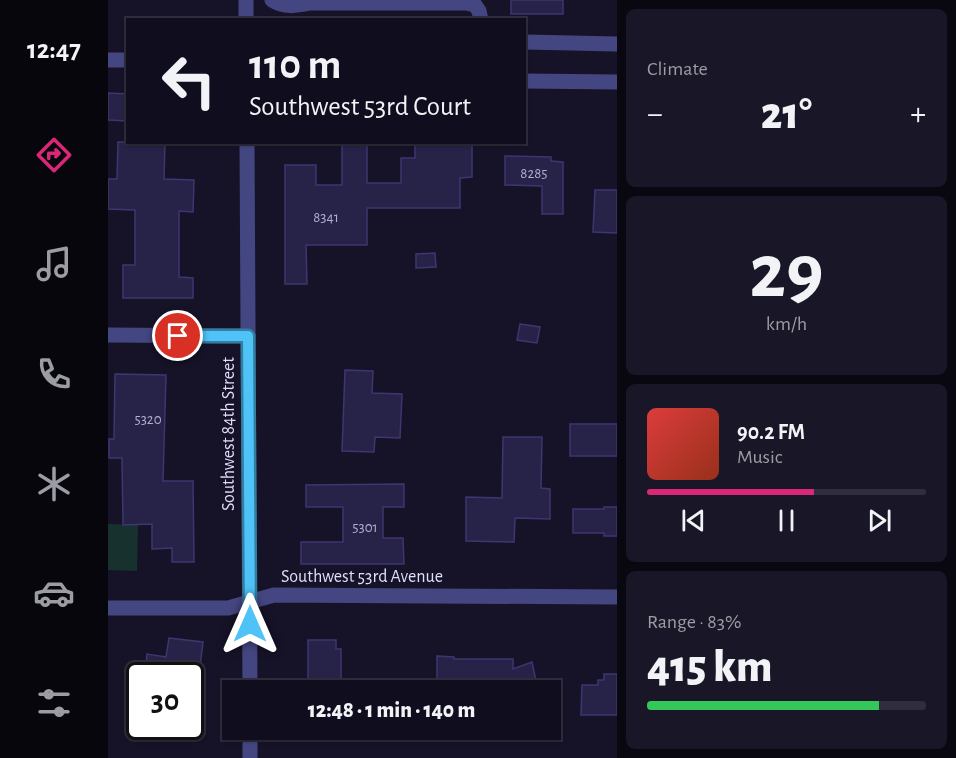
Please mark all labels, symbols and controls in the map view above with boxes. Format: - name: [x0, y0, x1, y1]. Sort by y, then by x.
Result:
- text: 12:47: [27, 36, 81, 63]
- icon: left: [150, 42, 228, 120]
- text: 110 m: [249, 44, 341, 86]
- text: Climate: [647, 59, 708, 79]
- text: 21°: [761, 92, 812, 137]
- text: Southwest 53rd Court: [249, 93, 471, 120]
- text: −: [647, 98, 663, 131]
- text: +: [910, 98, 926, 131]
- icon: directions: [33, 134, 75, 176]
- house number: 8285: [520, 166, 548, 181]
- house number: 8341: [313, 210, 339, 225]
- text: 29: [749, 234, 824, 312]
- icon: music: [33, 243, 75, 285]
- pin: [152, 310, 203, 361]
- text: km/h: [766, 314, 807, 334]
- icon: arrive: [161, 319, 194, 352]
- icon: phone: [33, 353, 75, 395]
- street label: Southwest 84th Street: [220, 357, 238, 511]
- house number: 5320: [134, 412, 162, 427]
- text: 90.2 FM: [737, 421, 805, 443]
- text: Music: [737, 447, 783, 467]
- icon: climate: [33, 463, 75, 505]
- icon: previous: [677, 504, 710, 537]
- icon: pause: [770, 504, 803, 537]
- icon: next: [863, 504, 896, 537]
- house number: 5301: [352, 520, 378, 535]
- street label: Southwest 53rd Avenue: [281, 568, 443, 586]
- icon: car: [33, 572, 75, 614]
- position arrow: [218, 592, 282, 656]
- text: Range · 83%: [647, 612, 741, 632]
- text: 415 km: [647, 645, 772, 690]
- speed limit sign: 30: [126, 662, 204, 740]
- icon: filters: [33, 682, 75, 724]
- text: 12:48 · 1 min · 140 m: [308, 699, 475, 721]

